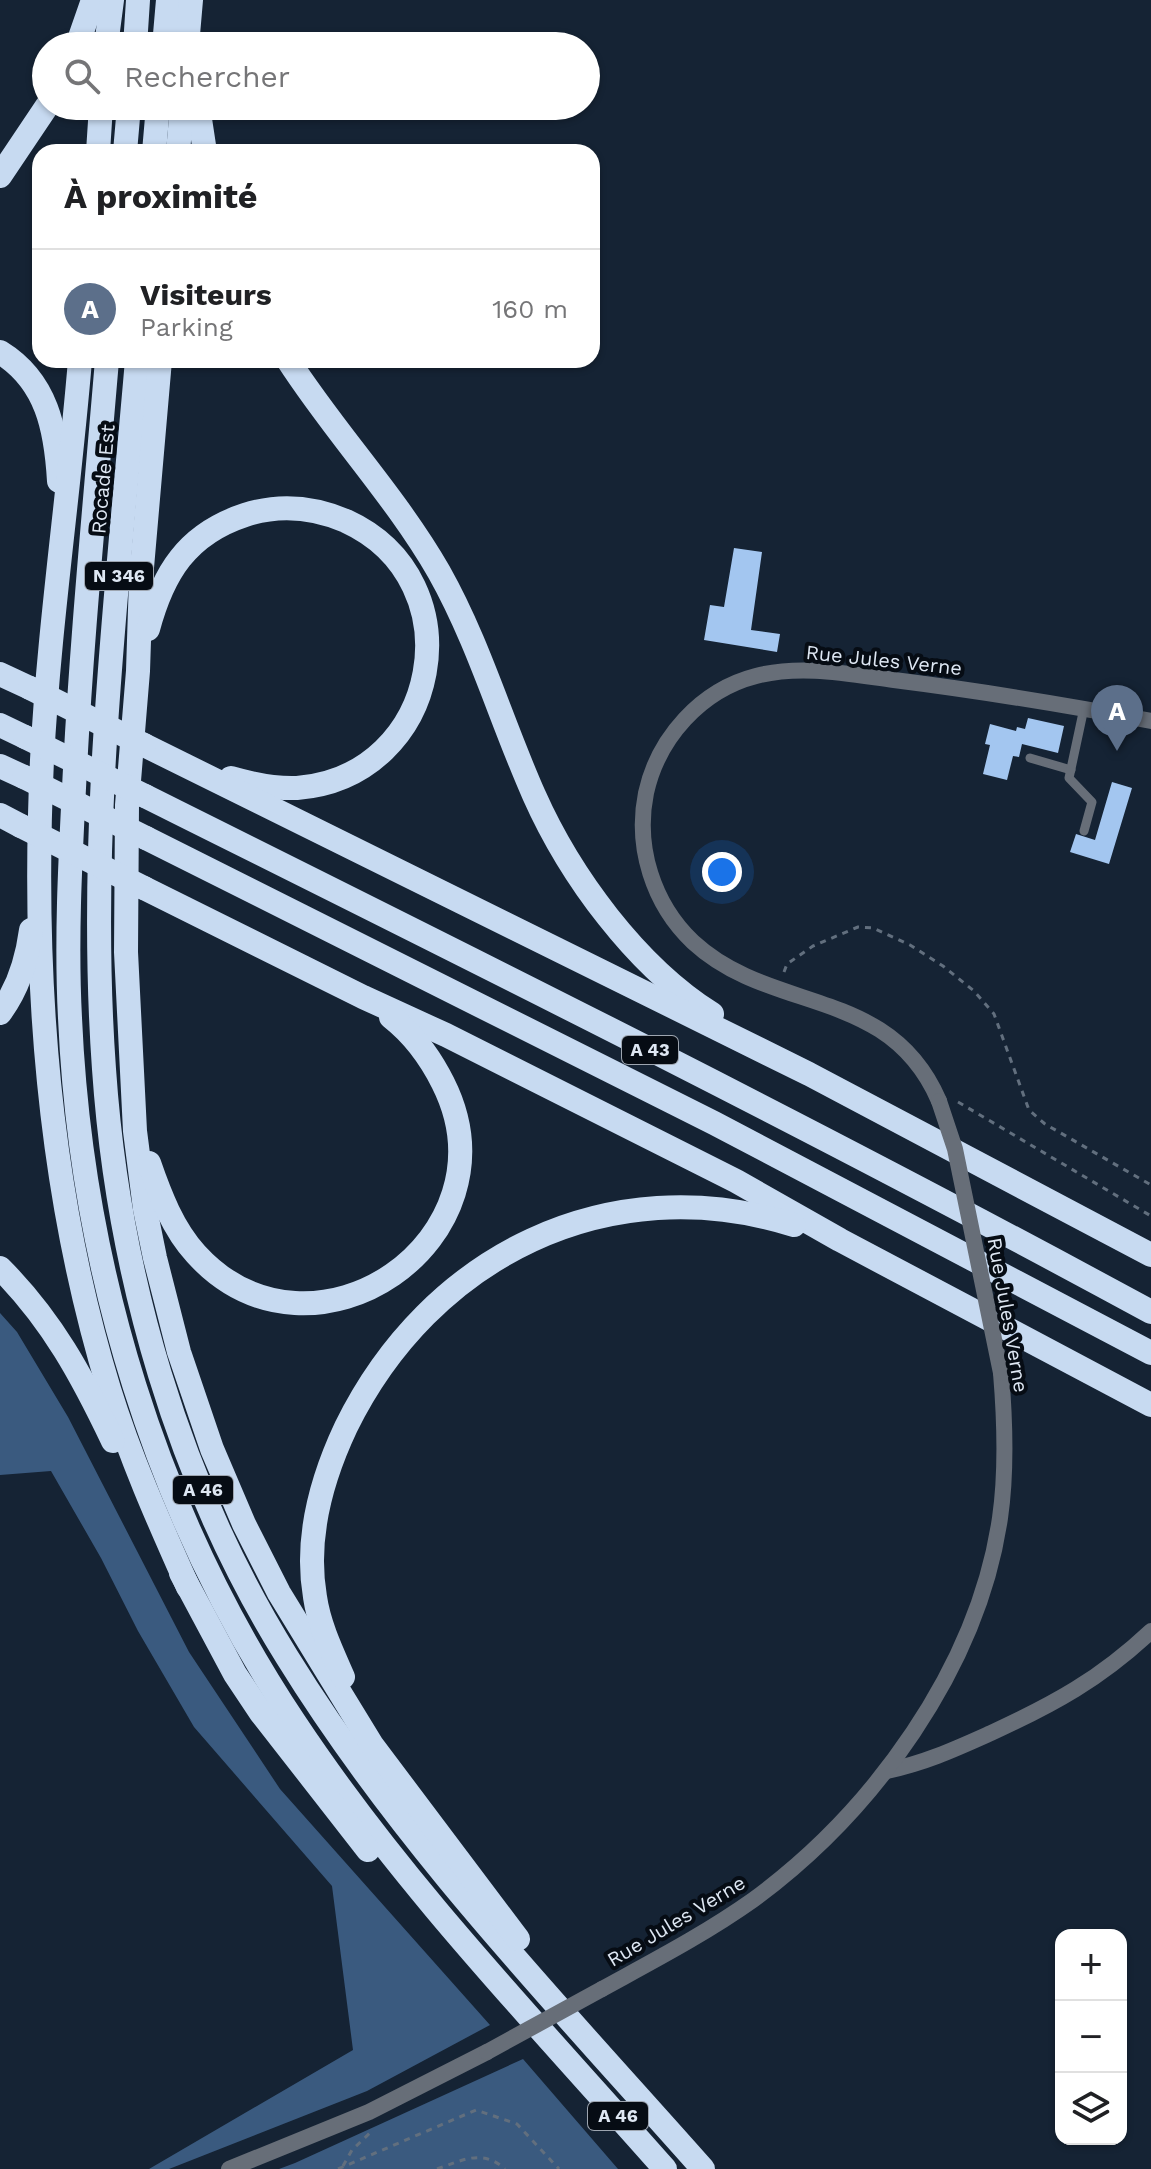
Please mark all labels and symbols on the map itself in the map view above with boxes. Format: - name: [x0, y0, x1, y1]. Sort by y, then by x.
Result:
- street label: Rocade Est: [86, 423, 120, 535]
- road number: N 346: [85, 562, 153, 590]
- street label: Rue Jules Verne: [805, 640, 963, 680]
- pin: A: [1091, 685, 1143, 751]
- your location: [702, 852, 742, 892]
- road number: A 43: [622, 1036, 678, 1064]
- street label: Rue Jules Verne: [983, 1236, 1033, 1394]
- road number: A 46: [173, 1476, 233, 1504]
- street label: Rue Jules Verne: [603, 1870, 749, 1972]
- road number: A 46: [588, 2102, 648, 2130]

